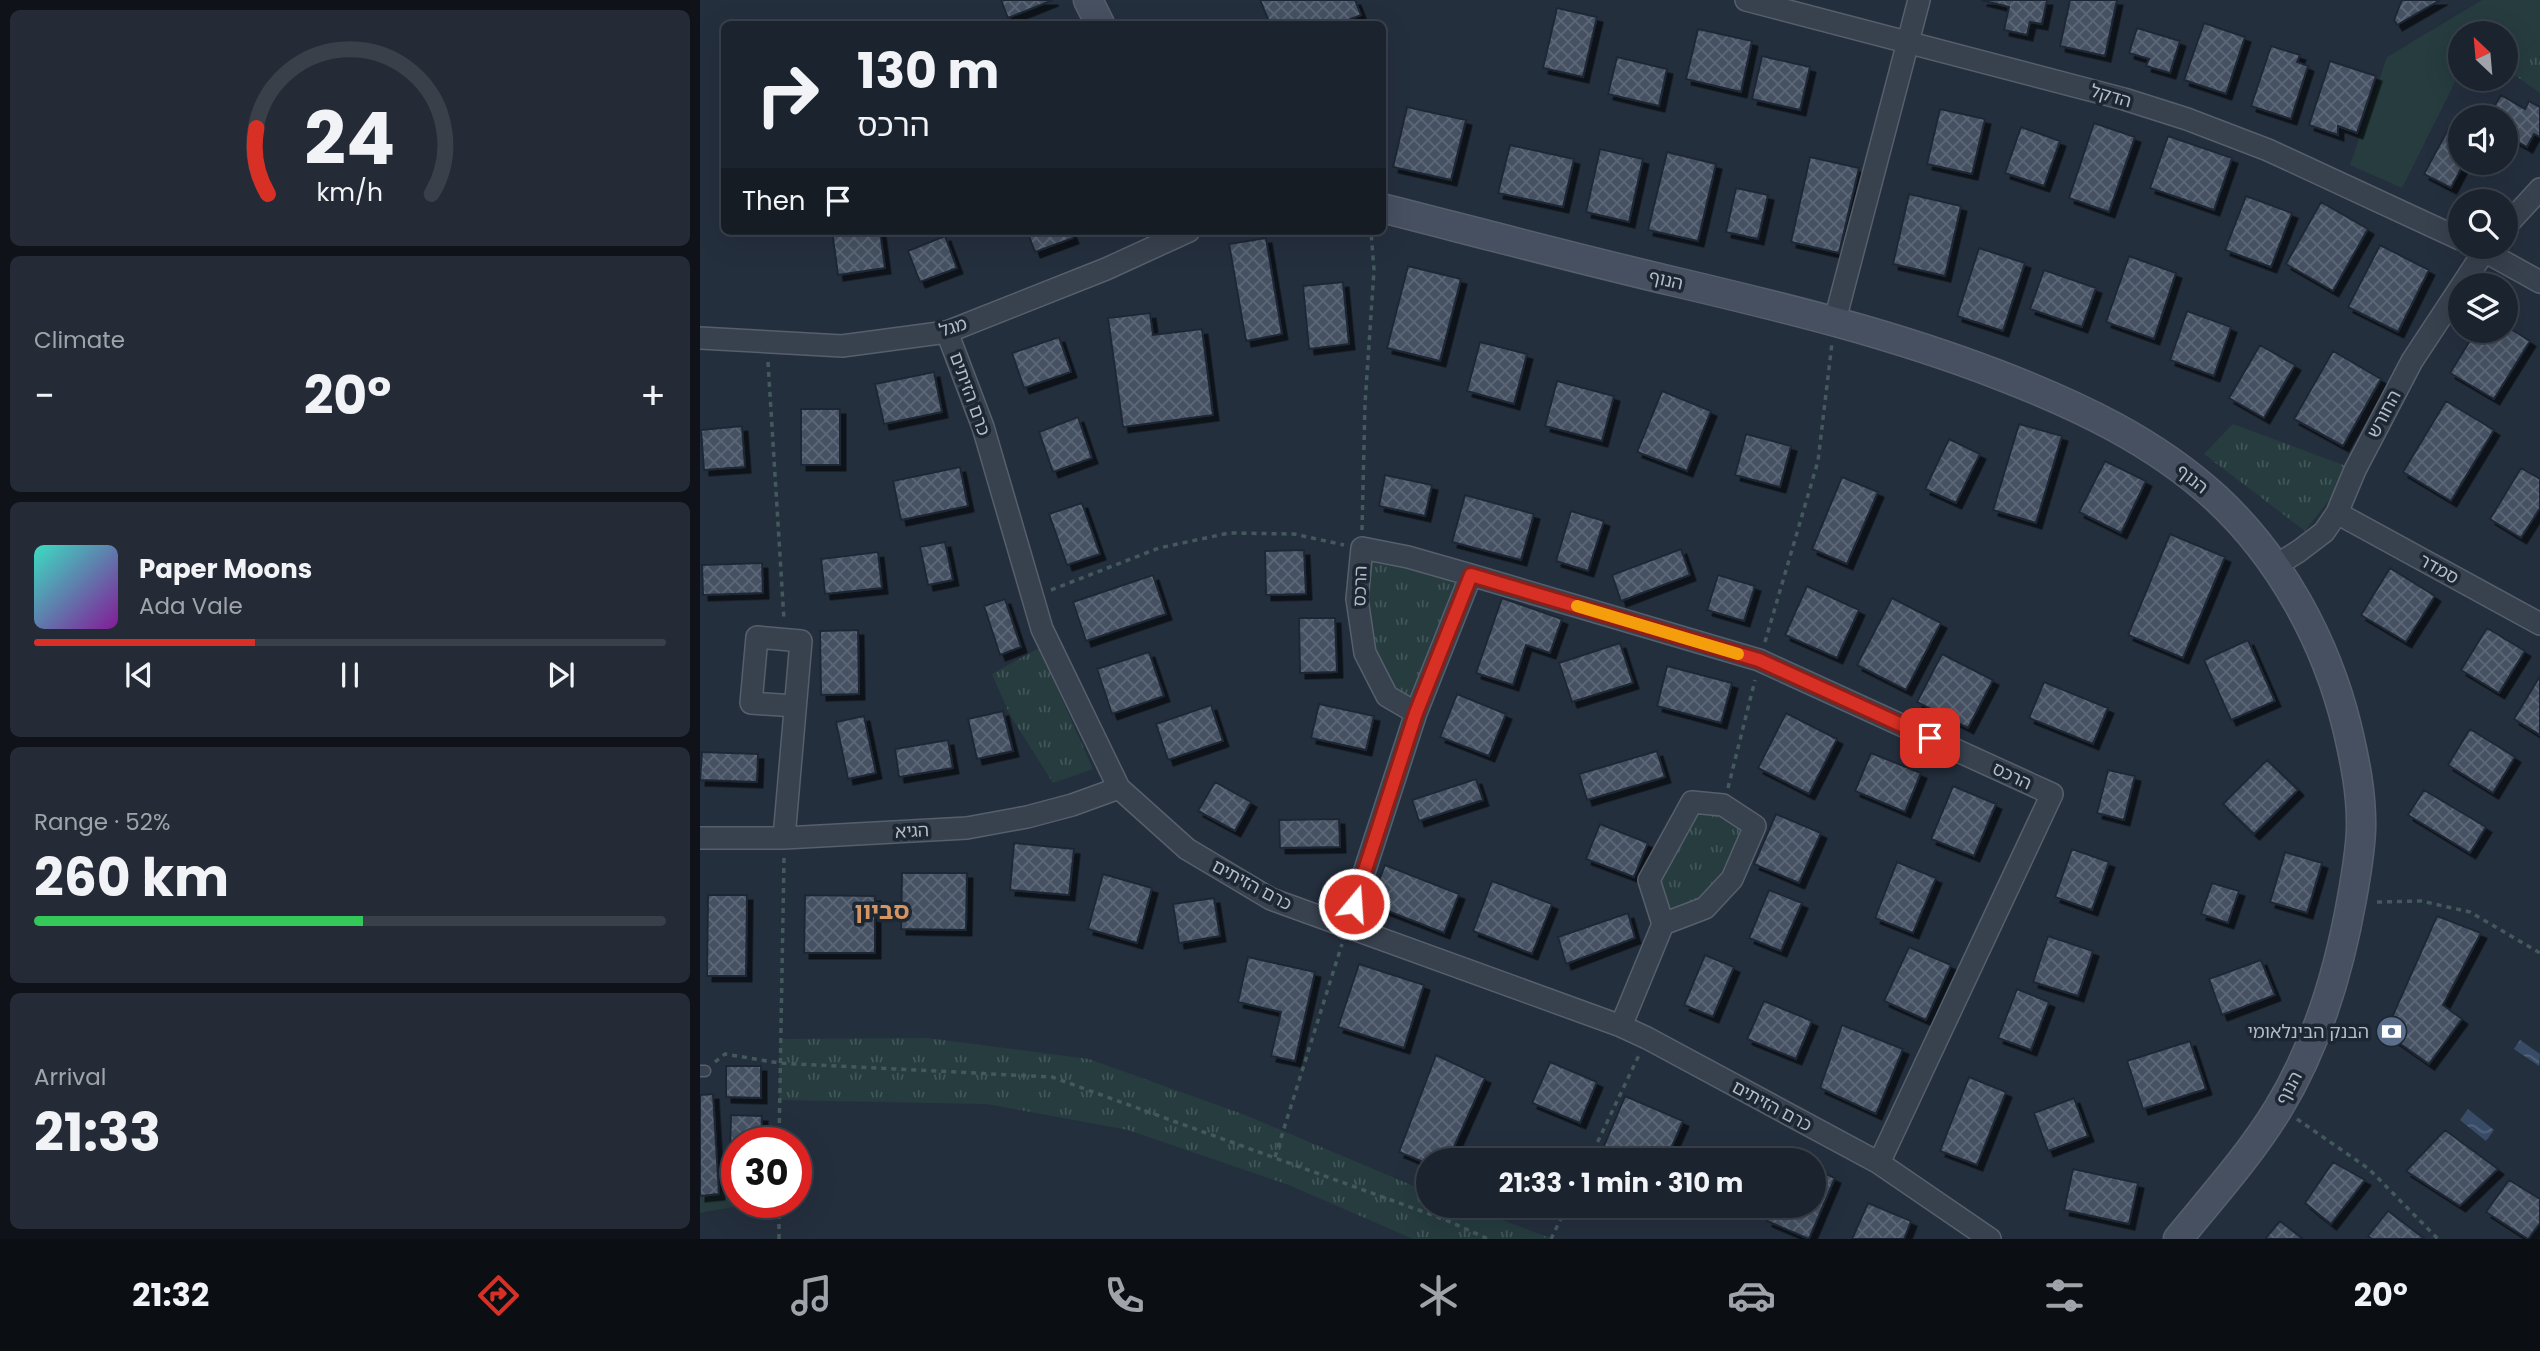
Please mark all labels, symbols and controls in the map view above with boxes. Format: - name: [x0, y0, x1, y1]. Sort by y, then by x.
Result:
- north arrow: [2448, 21, 2518, 91]
- map controls: [2448, 21, 2518, 343]
- text: 130 m: [857, 37, 999, 105]
- icon: right: [742, 49, 833, 140]
- street label: הדקל: [2088, 78, 2135, 113]
- text: 24: [305, 88, 395, 189]
- text: הרכס: [857, 102, 930, 147]
- button: sound: [2448, 105, 2518, 175]
- text: km/h: [317, 175, 383, 210]
- icon: arrive: [819, 182, 857, 220]
- text: Then: [742, 183, 805, 219]
- button: search: [2448, 189, 2518, 259]
- street label: הנוף: [1646, 263, 1686, 296]
- button: layers: [2448, 273, 2518, 343]
- street label: מגל: [936, 310, 970, 343]
- text: Climate: [34, 324, 125, 356]
- street label: כרם הזיתים: [944, 349, 997, 439]
- text: 20°: [304, 359, 391, 432]
- text: −: [34, 369, 55, 422]
- text: +: [640, 369, 666, 422]
- street label: החורש: [2361, 385, 2407, 442]
- street label: הנוף: [2171, 458, 2214, 499]
- street label: סמדר: [2415, 547, 2464, 590]
- text: Paper Moons: [139, 551, 312, 587]
- street label: הרכס: [1346, 565, 1373, 607]
- text: Ada Vale: [139, 590, 243, 622]
- icon: previous: [120, 656, 158, 694]
- icon: pause: [331, 656, 369, 694]
- icon: next: [542, 656, 580, 694]
- pin: [1900, 708, 1960, 768]
- icon: arrive: [1911, 719, 1949, 757]
- street label: הרכס: [1988, 756, 2036, 796]
- text: Range · 52%: [34, 806, 170, 838]
- street label: הגיא: [894, 817, 930, 844]
- text: 260 km: [34, 841, 229, 914]
- street label: כרם הזיתים: [1208, 853, 1297, 916]
- position arrow: [1317, 867, 1391, 941]
- district label: סביון: [854, 894, 910, 927]
- bank icon: הבנק הבינלאומי: [2375, 1015, 2409, 1049]
- place label: הבנק הבינלאומי: [2247, 1019, 2369, 1044]
- text: Arrival: [34, 1061, 106, 1093]
- street label: הנוף: [2269, 1067, 2308, 1109]
- street label: כרם הזיתים: [1728, 1074, 1817, 1137]
- text: 21:33: [34, 1096, 161, 1169]
- speed limit sign: 30: [721, 1127, 812, 1218]
- text: 21:33 · 1 min · 310 m: [1499, 1165, 1743, 1201]
- icon: directions: [474, 1271, 523, 1320]
- icon: music: [787, 1271, 836, 1320]
- icon: phone: [1100, 1271, 1149, 1320]
- icon: climate: [1414, 1271, 1463, 1320]
- icon: car: [1727, 1271, 1776, 1320]
- icon: filters: [2040, 1271, 2089, 1320]
- text: 21:32: [132, 1272, 209, 1317]
- text: 20°: [2354, 1272, 2408, 1317]

